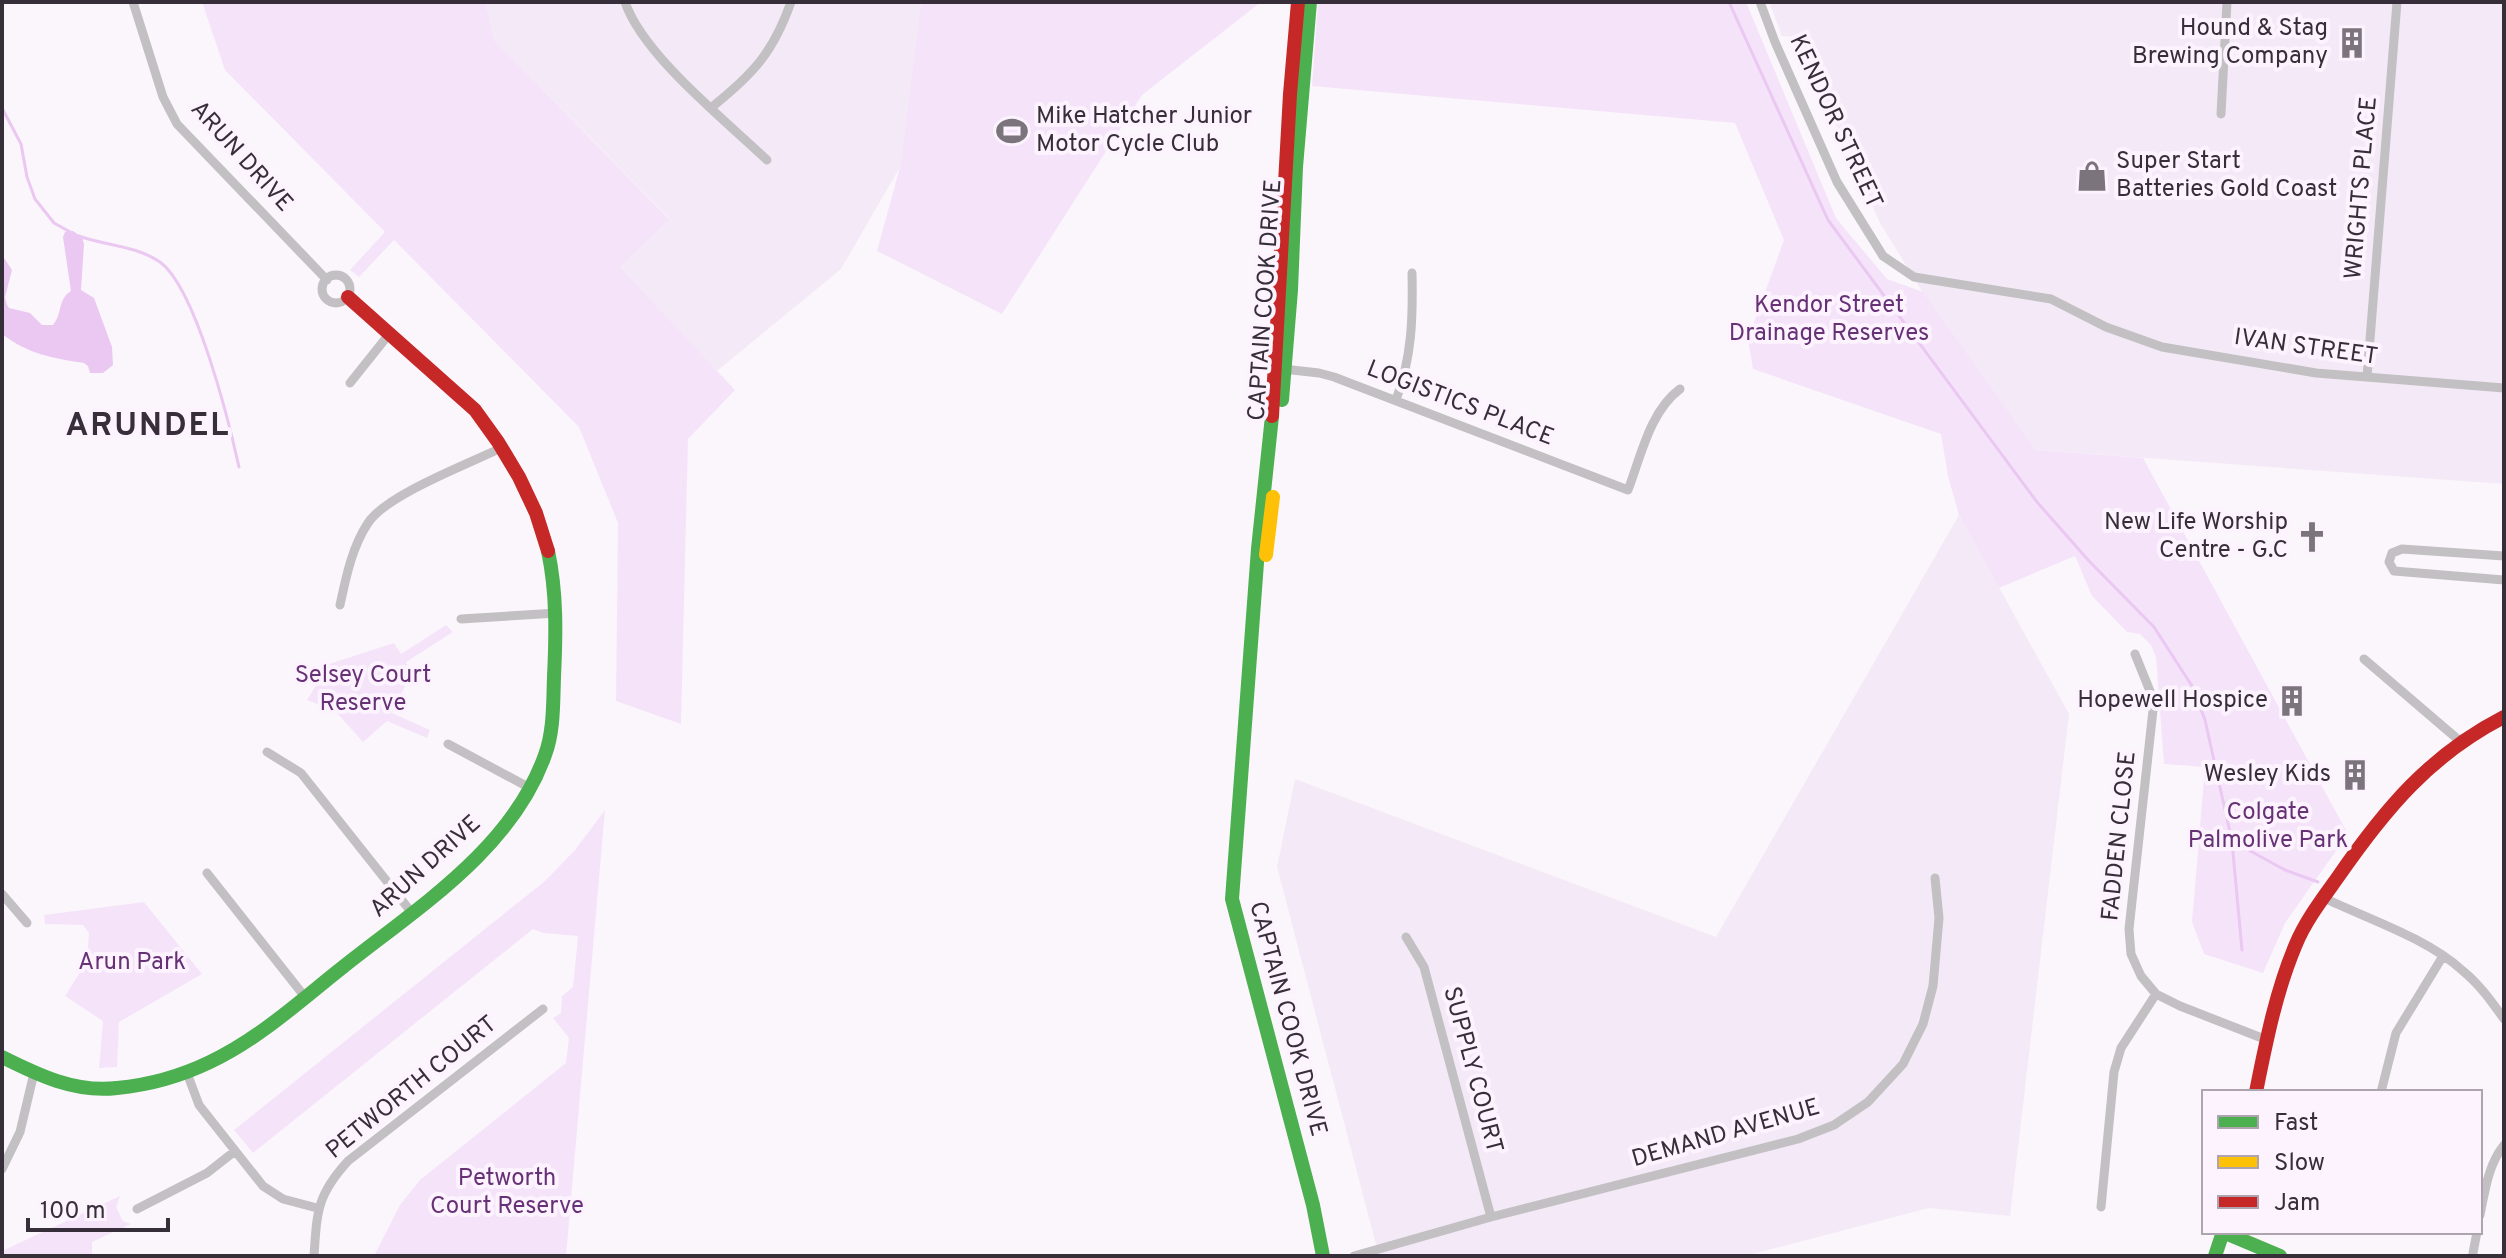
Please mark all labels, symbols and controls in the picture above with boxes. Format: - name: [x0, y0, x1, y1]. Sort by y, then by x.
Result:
- place label: Hound & Stag Brewing Company: [2132, 14, 2328, 72]
- building icon: Hound & Stag Brewing Company: [2335, 26, 2369, 60]
- street label: KENDOR STREET: [1782, 30, 1888, 214]
- street label: ARUN DRIVE: [183, 95, 299, 219]
- street label: WRIGHTS PLACE: [2339, 95, 2385, 281]
- place label: Mike Hatcher Junior Motor Cycle Club: [1036, 102, 1252, 160]
- sports icon: Mike Hatcher Junior Motor Cycle Club: [995, 114, 1029, 148]
- place label: Super Start Batteries Gold Coast: [2116, 147, 2337, 205]
- shop icon: Super Start Batteries Gold Coast: [2075, 159, 2109, 193]
- street label: CAPTAIN COOK DRIVE: [1243, 178, 1289, 422]
- park label: Kendor Street Drainage Reserves: [1729, 291, 1929, 349]
- street label: IVAN STREET: [2232, 323, 2380, 373]
- street label: LOGISTICS PLACE: [1362, 354, 1558, 454]
- district label: ARUNDEL: [66, 407, 230, 447]
- place label: New Life Worship Centre - G.C: [2104, 508, 2288, 566]
- church icon: New Life Worship Centre - G.C: [2295, 520, 2329, 554]
- park label: Selsey Court Reserve: [295, 661, 431, 719]
- building icon: Hopewell Hospice: [2275, 684, 2309, 718]
- place label: Hopewell Hospice: [2077, 686, 2268, 716]
- street label: FADDEN CLOSE: [2096, 750, 2144, 922]
- building icon: Wesley Kids: [2338, 758, 2372, 792]
- place label: Wesley Kids: [2204, 760, 2331, 790]
- park label: Colgate Palmolive Park: [2188, 798, 2348, 856]
- street label: ARUN DRIVE: [364, 809, 488, 925]
- street label: CAPTAIN COOK DRIVE: [1241, 898, 1333, 1140]
- park label: Arun Park: [78, 948, 186, 978]
- street label: SUPPLY COURT: [1435, 983, 1509, 1157]
- street label: PETWORTH COURT: [320, 1010, 504, 1166]
- legend: [2202, 1090, 2482, 1234]
- street label: DEMAND AVENUE: [1628, 1093, 1824, 1175]
- text: Fast: [2274, 1109, 2318, 1139]
- text: Slow: [2274, 1149, 2325, 1179]
- park label: Petworth Court Reserve: [430, 1164, 584, 1222]
- scale bar: [28, 1182, 168, 1232]
- text: Jam: [2274, 1189, 2320, 1219]
- text: 100 m: [40, 1197, 106, 1227]

